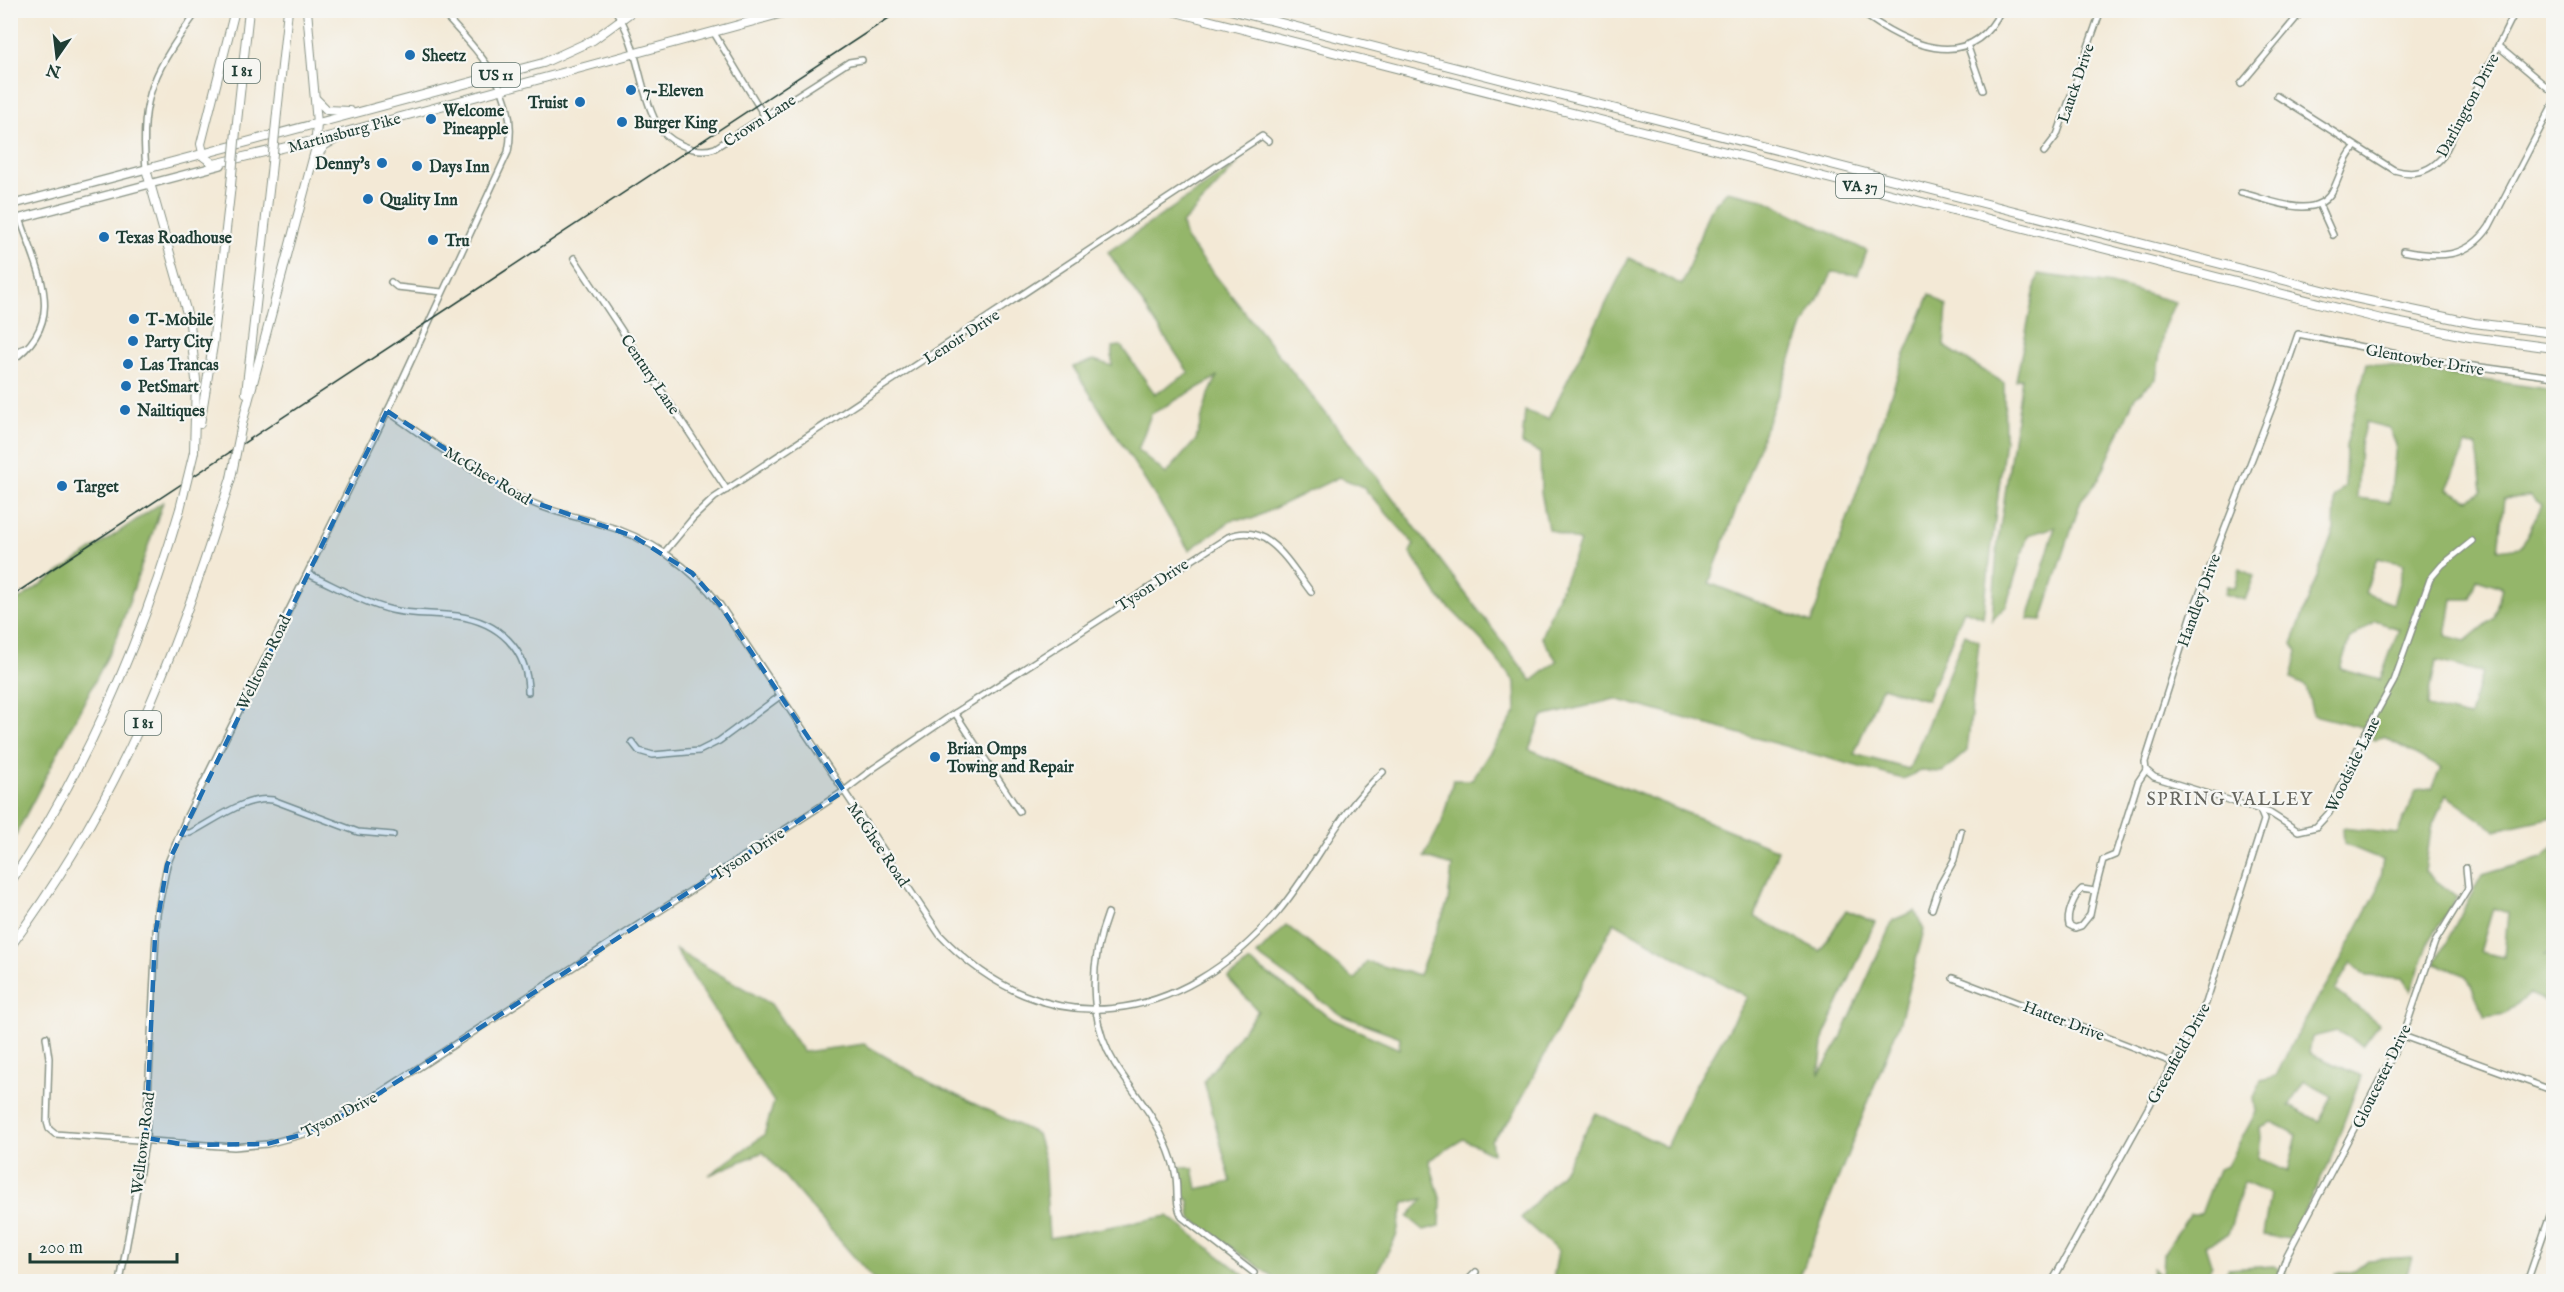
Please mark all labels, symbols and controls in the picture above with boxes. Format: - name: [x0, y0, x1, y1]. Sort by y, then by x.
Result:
- north arrow: [27, 27, 87, 87]
- street label: Lauck Drive: [2054, 41, 2100, 126]
- place label: Sheetz: [422, 47, 467, 67]
- marker: Sheetz: [403, 48, 417, 62]
- street label: Darlington Drive: [2433, 51, 2505, 161]
- text: N: [45, 58, 64, 81]
- road number: I 81: [224, 59, 260, 83]
- road number: US 11: [472, 63, 520, 87]
- place label: 7-Eleven: [643, 82, 704, 102]
- marker: 7-Eleven: [624, 83, 638, 97]
- street label: Crown Lane: [720, 91, 800, 153]
- place label: Truist: [527, 94, 569, 114]
- marker: Truist: [573, 95, 587, 109]
- place label: Welcome Pineapple: [442, 102, 509, 140]
- street label: Martinsburg Pike: [286, 109, 403, 159]
- marker: Welcome Pineapple: [424, 112, 438, 126]
- place label: Burger King: [634, 114, 719, 134]
- marker: Burger King: [615, 115, 629, 129]
- place label: Denny's: [315, 155, 370, 175]
- marker: Denny's: [375, 156, 389, 170]
- place label: Days Inn: [429, 158, 490, 178]
- marker: Days Inn: [410, 159, 424, 173]
- road number: VA 37: [1836, 174, 1884, 198]
- place label: Quality Inn: [380, 191, 458, 211]
- marker: Quality Inn: [361, 192, 375, 206]
- place label: Texas Roadhouse: [115, 229, 233, 249]
- marker: Texas Roadhouse: [97, 230, 111, 244]
- place label: Tru: [444, 232, 470, 252]
- marker: Tru: [426, 233, 440, 247]
- street label: Lenoir Drive: [920, 306, 1004, 370]
- place label: T-Mobile: [145, 311, 214, 331]
- marker: T-Mobile: [127, 312, 141, 326]
- street label: Century Lane: [615, 331, 683, 419]
- place label: Party City: [145, 333, 214, 353]
- marker: Party City: [126, 334, 140, 348]
- street label: Glentowber Drive: [2364, 341, 2485, 381]
- place label: Las Trancas: [140, 356, 219, 376]
- marker: Las Trancas: [121, 357, 135, 371]
- place label: PetSmart: [138, 378, 199, 398]
- marker: PetSmart: [119, 379, 133, 393]
- place label: Nailtiques: [136, 402, 205, 422]
- marker: Nailtiques: [118, 403, 132, 417]
- street label: McGhee Road: [440, 443, 534, 511]
- place label: Target: [73, 478, 119, 498]
- marker: Target: [55, 479, 69, 493]
- street label: Handley Drive: [2174, 551, 2226, 650]
- street label: Tyson Drive: [1113, 555, 1193, 616]
- street label: Welltown Road: [233, 612, 297, 714]
- road number: I 81: [125, 711, 161, 735]
- street label: Woodside Lane: [2322, 714, 2385, 816]
- place label: Brian Omps Towing and Repair: [946, 740, 1074, 778]
- marker: Brian Omps Towing and Repair: [928, 750, 942, 764]
- district label: SPRING VALLEY: [2146, 789, 2314, 812]
- street label: McGhee Road: [842, 799, 913, 891]
- street label: Tyson Drive: [709, 824, 789, 885]
- street label: Hatter Drive: [2020, 997, 2107, 1047]
- street label: Greenfield Drive: [2144, 1000, 2216, 1108]
- street label: Gloucester Drive: [2349, 1022, 2417, 1132]
- street label: Tyson Drive: [299, 1088, 381, 1143]
- street label: Welltown Road: [128, 1090, 160, 1196]
- scale bar: [30, 1226, 177, 1264]
- text: 200 m: [39, 1237, 83, 1260]

